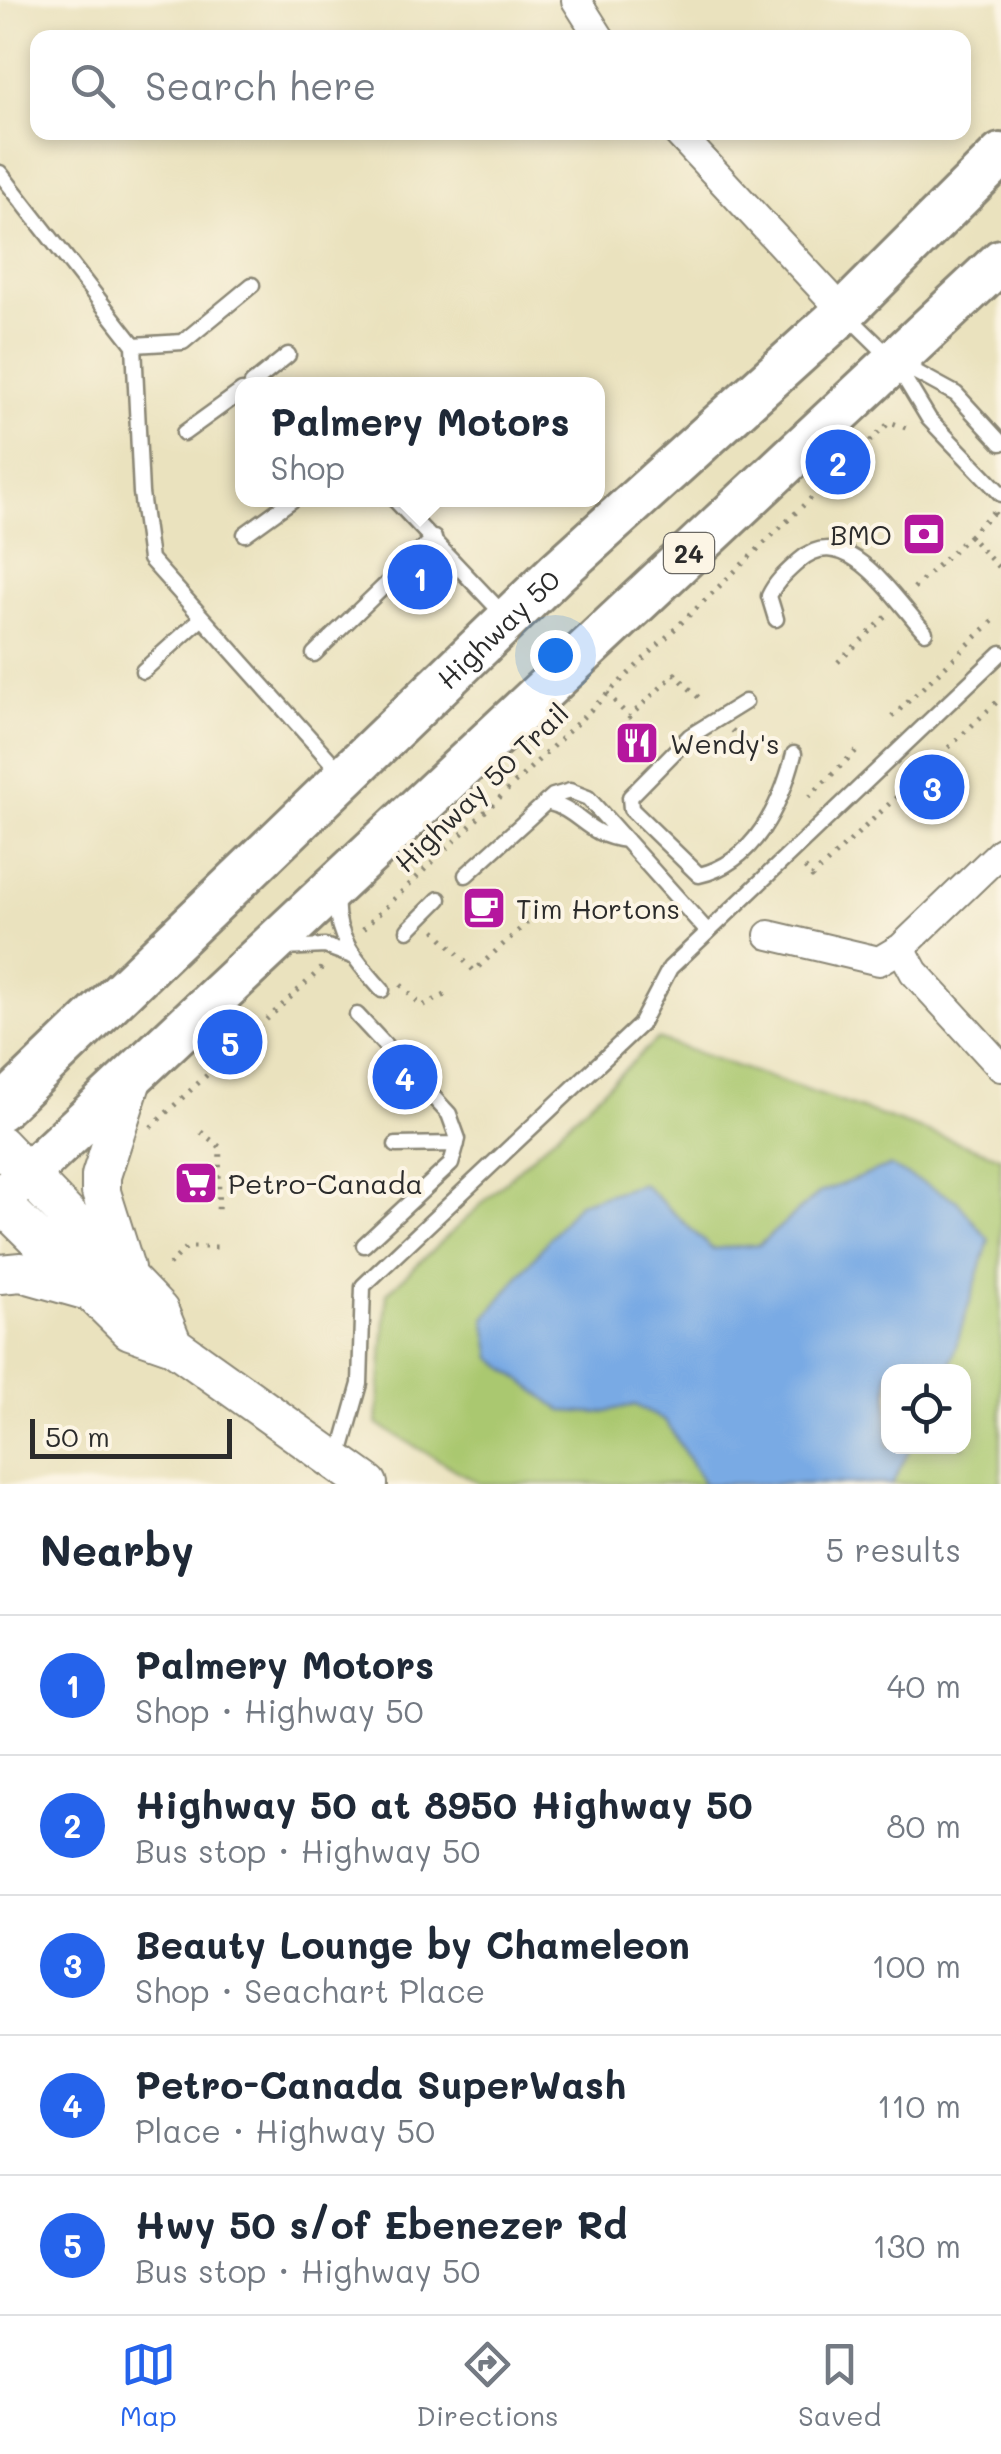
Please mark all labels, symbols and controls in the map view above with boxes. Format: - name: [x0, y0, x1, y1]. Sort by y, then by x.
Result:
- search box: [30, 30, 971, 140]
- icon: search: [65, 58, 120, 113]
- text: Search here: [145, 60, 376, 110]
- popup: [235, 377, 605, 507]
- text: Palmery Motors: [270, 396, 570, 446]
- pin: 2: [806, 424, 870, 500]
- text: Shop: [270, 446, 345, 488]
- bank icon: BMO: [901, 511, 947, 557]
- place label: BMO: [830, 516, 892, 552]
- road number: 24: [664, 533, 714, 573]
- pin: 1: [388, 540, 452, 614]
- street label: Highway 50: [429, 561, 567, 696]
- your location: [530, 630, 581, 681]
- street label: Highway 50 Trail: [386, 695, 576, 879]
- restaurant icon: Wendy's: [614, 720, 660, 766]
- place label: Wendy's: [670, 725, 780, 761]
- pin: 3: [900, 750, 964, 824]
- cafe icon: Tim Hortons: [461, 885, 507, 931]
- place label: Tim Hortons: [516, 890, 680, 926]
- pin: 5: [198, 1004, 262, 1080]
- pin: 4: [372, 1040, 438, 1114]
- supermarket icon: Petro-Canada: [173, 1160, 219, 1206]
- place label: Petro-Canada: [228, 1165, 423, 1201]
- map controls: [881, 1364, 971, 1454]
- button: locate: [881, 1364, 971, 1454]
- scale bar: [30, 1414, 232, 1458]
- text: 50 m: [45, 1418, 110, 1454]
- text: Nearby: [40, 1522, 194, 1577]
- text: 5 results: [826, 1528, 961, 1570]
- text: Palmery Motors: [135, 1639, 434, 1689]
- text: 1: [65, 1664, 80, 1706]
- text: 40 m: [887, 1664, 961, 1706]
- text: Shop · Highway 50: [135, 1689, 424, 1731]
- text: Highway 50 at 8950 Highway 50: [135, 1779, 753, 1829]
- text: 2: [64, 1804, 81, 1846]
- text: 80 m: [886, 1804, 961, 1846]
- text: Bus stop · Highway 50: [135, 1829, 480, 1871]
- text: Beauty Lounge by Chameleon: [135, 1919, 690, 1969]
- text: 3: [63, 1944, 82, 1986]
- text: 100 m: [871, 1944, 961, 1986]
- text: Shop · Seachart Place: [135, 1969, 485, 2011]
- text: Petro-Canada SuperWash: [135, 2059, 626, 2109]
- text: 4: [62, 2084, 83, 2126]
- text: 110 m: [877, 2084, 961, 2126]
- text: Place · Highway 50: [135, 2109, 435, 2151]
- text: Hwy 50 s/of Ebenezer Rd: [135, 2199, 627, 2249]
- text: 5: [63, 2224, 82, 2266]
- text: 130 m: [872, 2224, 961, 2266]
- text: Bus stop · Highway 50: [135, 2249, 480, 2291]
- tab: Map: [120, 2337, 177, 2433]
- tab: Directions: [416, 2337, 559, 2433]
- tab: Saved: [798, 2337, 881, 2433]

